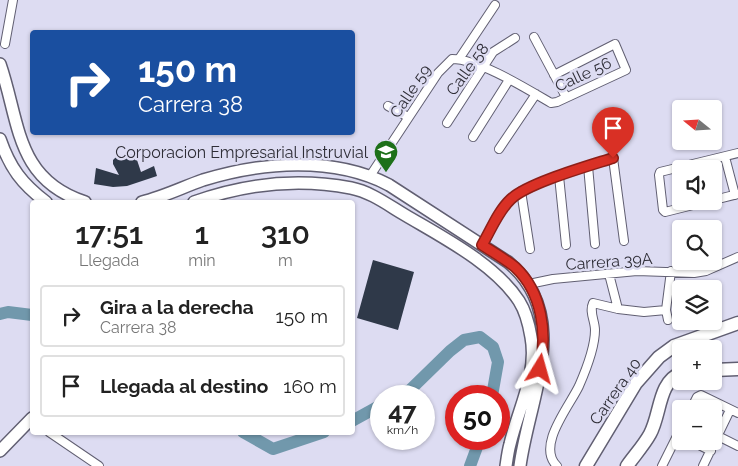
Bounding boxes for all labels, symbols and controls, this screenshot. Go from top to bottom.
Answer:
street label: Calle 58 [442,39,493,99]
text: 150 m [138,49,237,90]
icon: right [55,50,120,115]
street label: Calle 56 [552,53,615,96]
street label: Calle 59 [386,61,435,121]
text: Carrera 38 [138,91,243,117]
north arrow [672,100,722,150]
map controls [672,100,722,450]
pin [592,107,634,158]
icon: arrive [599,114,627,142]
school or university icon: Corporacion Empresarial Instruvial [373,139,399,173]
place label: Corporacion Empresarial Instruvial [115,143,369,162]
button: sound [672,160,722,210]
text: 17:51 [75,216,143,251]
text: 1 [195,216,209,251]
text: 310 [261,216,310,251]
button: search [672,220,722,270]
street label: Carrera 39A [565,249,653,274]
text: Llegada [79,251,139,270]
text: min [188,251,216,270]
text: m [278,251,293,270]
button: layers [672,280,722,330]
text: Gira a la derecha [100,296,254,318]
icon: right [57,302,85,330]
text: 150 m [276,305,328,327]
text: Carrera 38 [100,318,176,337]
button: + [672,340,722,390]
position arrow [513,342,565,394]
street label: Carrera 40 [586,354,645,428]
icon: arrive [57,372,85,400]
text: Llegada al destino [100,375,268,397]
text: 160 m [283,375,337,397]
speed limit sign: 50 [445,385,510,450]
text: 47 [388,396,417,426]
button: − [672,400,722,450]
text: km/h [387,423,418,437]

